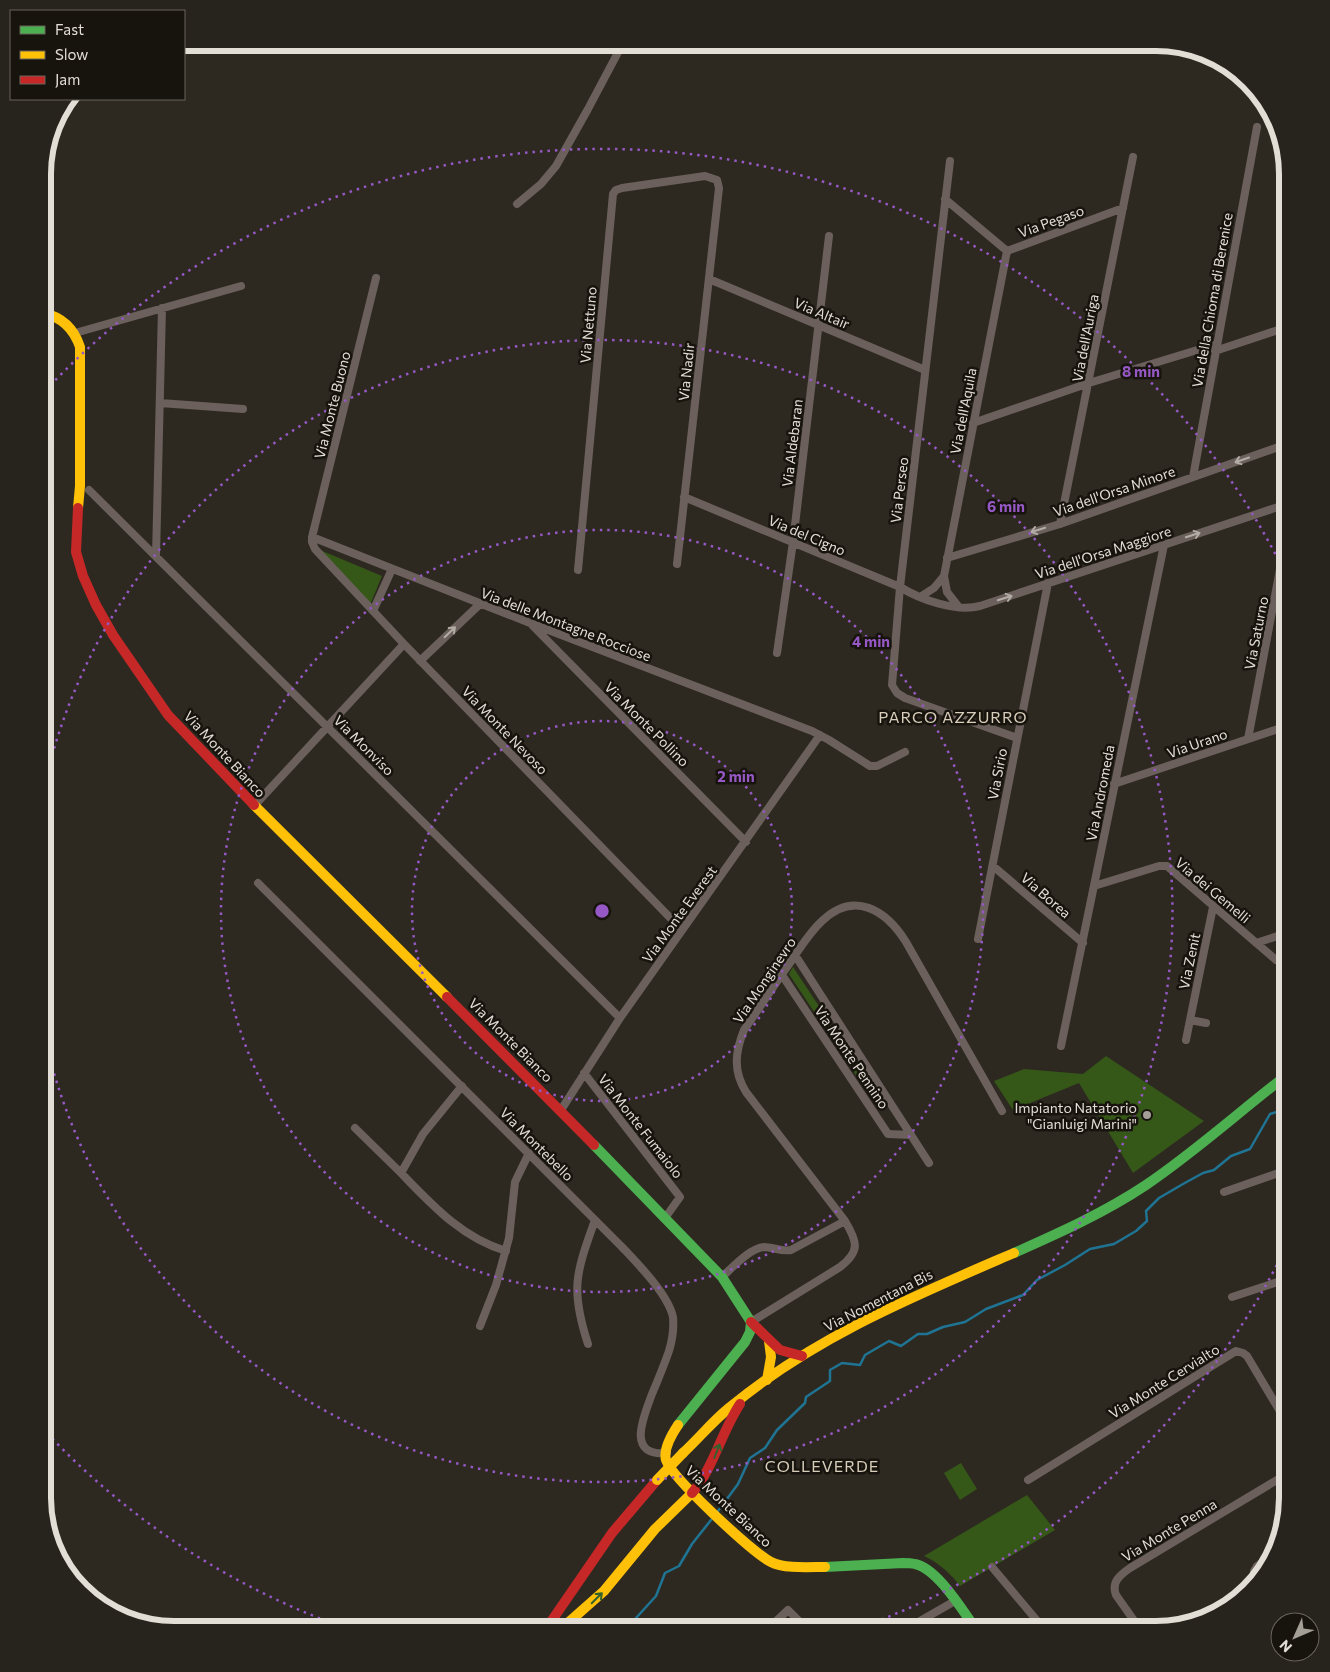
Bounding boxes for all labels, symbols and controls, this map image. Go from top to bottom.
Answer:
legend [10,10,185,100]
text: Fast [55,20,84,38]
text: Slow [55,45,88,63]
text: Jam [55,70,80,88]
street label: Via Pegaso [1016,201,1086,241]
street label: Via della Chioma di Berenice [1188,211,1236,389]
street label: Via Nettuno [576,286,600,364]
street label: Via dell'Auriga [1068,293,1102,383]
street label: Via Altair [792,294,853,332]
street label: Via Nadir [674,342,698,402]
street label: Via Monte Buono [310,349,354,461]
text: 8 min [1122,362,1160,380]
street label: Via dell'Aquila [946,366,980,456]
street label: Via Aldebaran [778,398,806,488]
street label: Via Perseo [887,456,911,524]
one-way arrow [1234,456,1250,465]
street label: Via dell'Orsa Minore [1051,462,1177,520]
text: 6 min [987,497,1025,515]
street label: Via del Cigno [766,511,848,559]
street label: Via dell'Orsa Maggiore [1033,522,1173,582]
one-way arrow [1031,526,1047,536]
one-way arrow [1184,530,1200,539]
street label: Via delle Montagne Rocciose [478,584,654,664]
one-way arrow [997,592,1013,602]
street label: Via Saturno [1241,595,1271,671]
one-way arrow [444,626,456,638]
text: 4 min [852,632,890,650]
street label: Via Monte Pollino [601,678,693,770]
street label: Via Monte Nevoso [458,682,552,778]
street label: Via Monte Bianco [181,707,269,801]
district label: PARCO AZZURRO [878,707,1028,726]
street label: Via Monviso [330,711,398,779]
street label: Via Urano [1165,725,1229,761]
street label: Via Andromeda [1082,743,1118,843]
street label: Via Sirio [984,747,1010,801]
text: 2 min [717,767,755,785]
street label: Via dei Gemelli [1172,854,1254,926]
street label: Via Monte Everest [638,862,720,966]
street label: Via Borea [1018,869,1074,921]
centre of rings [593,902,611,920]
street label: Via Zenit [1175,931,1203,991]
street label: Via Monginevro [729,934,799,1026]
street label: Via Monte Bianco [465,994,557,1086]
street label: Via Monte Pennino [811,1002,893,1112]
street label: Via Monte Fumaiolo [595,1070,687,1182]
place label: Impianto Natatorio "Gianluigi Marini" [1014,1099,1137,1132]
street label: Via Montebello [497,1104,577,1184]
marker: Impianto Natatorio "Gianluigi Marini" [1141,1109,1153,1121]
street label: Via Nomentana Bis [821,1265,935,1335]
street label: Via Monte Cervialto [1106,1340,1222,1422]
one-way arrow [713,1443,722,1459]
district label: COLLEVERDE [765,1456,879,1475]
street label: Via Monte Bianco [682,1462,776,1550]
street label: Via Monte Penna [1118,1495,1220,1565]
one-way arrow [591,1592,603,1604]
north arrow [1270,1612,1320,1662]
text: N [1276,1637,1295,1656]

